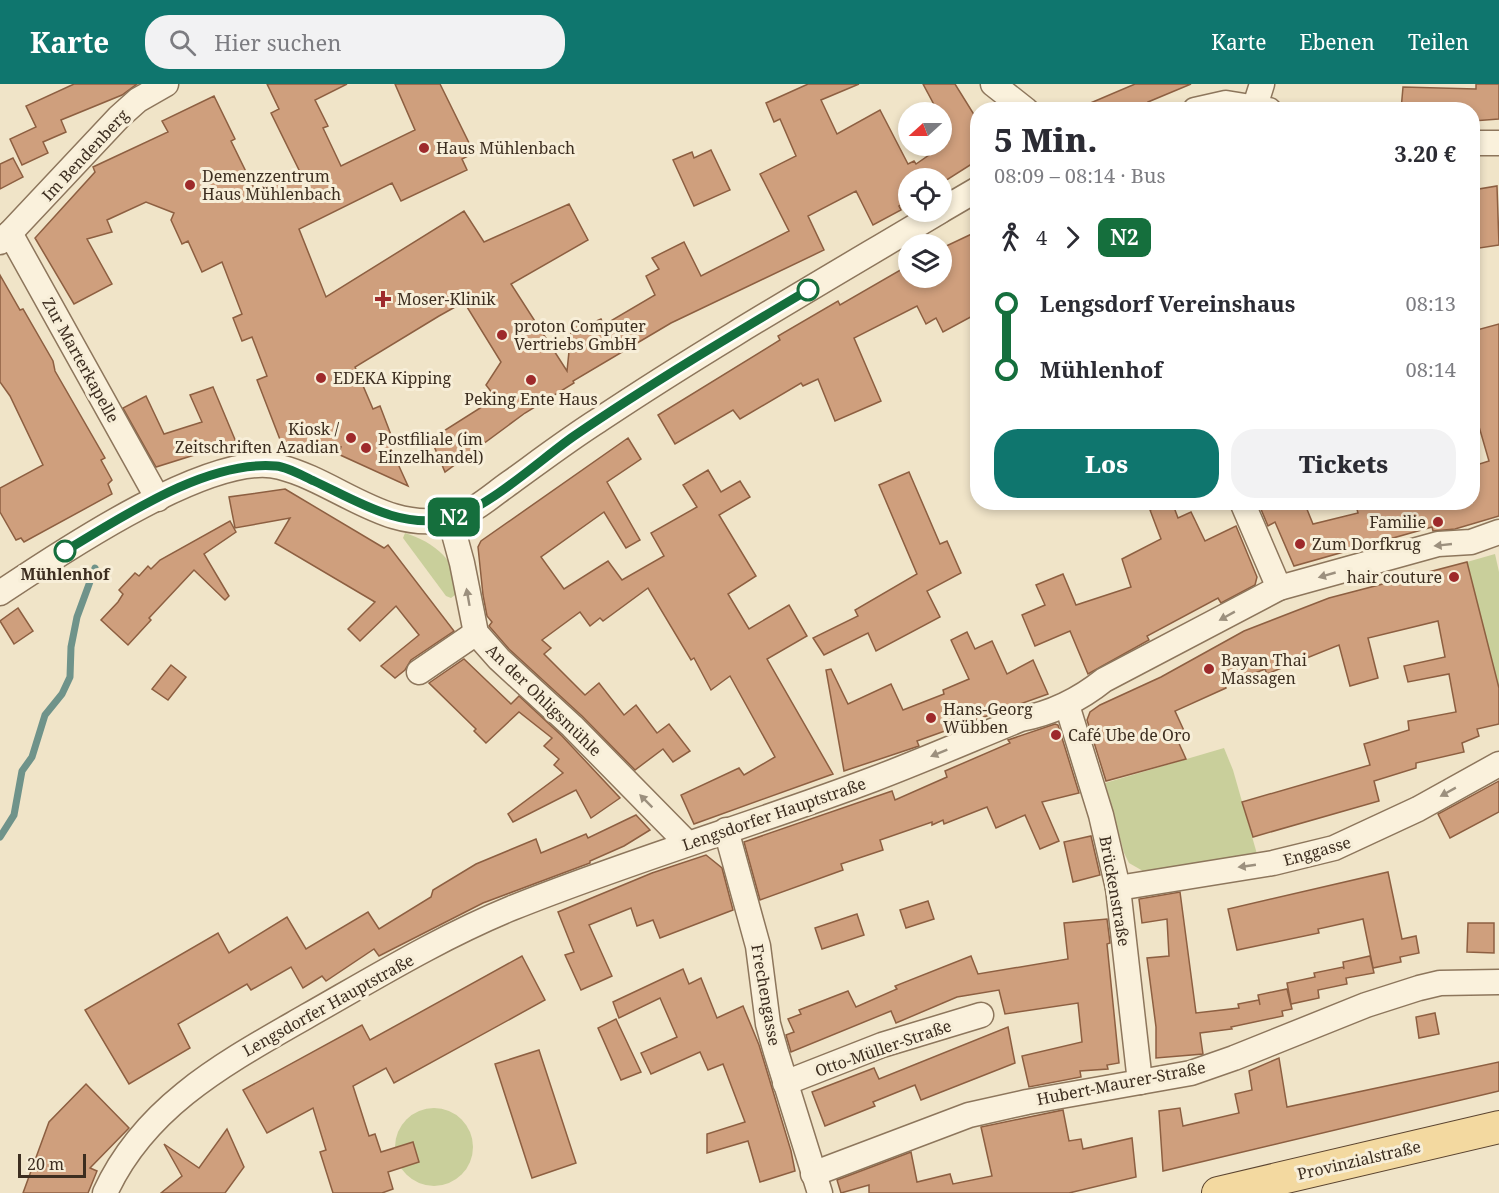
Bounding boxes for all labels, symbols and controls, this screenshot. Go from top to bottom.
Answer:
search box [145,15,565,69]
text: Karte [30,23,109,61]
icon: search [166,26,199,59]
text: Hier suchen [214,27,341,57]
text: Karte [1211,28,1266,56]
text: Ebenen [1299,28,1375,56]
text: Teilen [1408,28,1469,56]
north arrow [898,102,952,156]
map controls [898,102,952,288]
street label: Im Bendenberg [37,104,133,206]
text: 5 Min. [994,117,1098,162]
place label: Haus Mühlenbach [436,137,575,159]
text: 3.20 € [1394,138,1456,168]
marker: Haus Mühlenbach [417,141,431,155]
text: 08:09 – 08:14 · Bus [994,162,1165,189]
place label: Demenzzentrum Haus Mühlenbach [202,165,341,205]
button: locate [898,168,952,222]
marker: Demenzzentrum Haus Mühlenbach [183,178,197,192]
icon: walk [994,221,1027,254]
icon: forward [1056,221,1089,254]
text: N2 [1110,223,1139,251]
text: 4 [1036,224,1047,251]
button: layers [898,234,952,288]
unlabelled marker [797,279,819,301]
place label: Moser-Klinik [397,288,496,310]
text: Lengsdorf Vereinshaus [1040,288,1295,318]
marker: Moser-Klinik [374,290,392,308]
text: 08:13 [1406,290,1456,317]
street label: Zur Marterkapelle [37,294,125,426]
place label: proton Computer Vertriebs GmbH [514,315,646,355]
marker: proton Computer Vertriebs GmbH [495,328,509,342]
text: Mühlenhof [1040,354,1162,384]
text: 08:14 [1406,356,1456,383]
place label: EDEKA Kipping [333,367,452,389]
marker: EDEKA Kipping [314,371,328,385]
marker: Peking Ente Haus [524,373,538,387]
place label: Peking Ente Haus [464,388,598,410]
place label: Kiosk / Zeitschriften Azadian [175,418,339,458]
place label: Postfiliale (im Einzelhandel) [378,428,483,468]
button: Los [994,429,1219,498]
button: Tickets [1231,429,1456,498]
marker: Kiosk / Zeitschriften Azadian [344,431,358,445]
marker: Postfiliale (im Einzelhandel) [359,441,373,455]
line badge: N2 [427,498,481,536]
text: N2 [440,503,468,531]
place label: Familie [1369,511,1426,533]
marker: Familie [1431,515,1445,529]
place label: Zum Dorfkrug [1312,533,1421,555]
marker: Zum Dorfkrug [1293,537,1307,551]
marker: Mühlenhof [54,540,76,562]
one-way arrow [1433,540,1452,550]
place label: Mühlenhof [20,563,111,585]
place label: hair couture [1347,566,1442,588]
marker: hair couture [1447,570,1461,584]
one-way arrow [1317,571,1335,580]
one-way arrow [463,588,472,607]
one-way arrow [1218,611,1235,621]
street label: An der Ohligsmühle [481,639,607,761]
place label: Bayan Thai Massagen [1221,649,1307,689]
marker: Bayan Thai Massagen [1202,662,1216,676]
place label: Hans-Georg Wübben [943,698,1033,738]
marker: Hans-Georg Wübben [924,711,938,725]
place label: Café Ube de Oro [1068,724,1191,746]
marker: Café Ube de Oro [1049,728,1063,742]
one-way arrow [929,748,947,758]
street label: Lengsdorfer Hauptstraße [679,772,869,856]
one-way arrow [1439,787,1456,797]
one-way arrow [639,794,653,809]
street label: Enggasse [1281,831,1353,871]
street label: Brückenstraße [1094,834,1136,948]
one-way arrow [1237,862,1256,871]
street label: Frechengasse [746,942,786,1048]
street label: Lengsdorfer Hauptstraße [238,949,418,1061]
street label: Otto-Müller-Straße [812,1014,954,1082]
street label: Hubert-Maurer-Straße [1035,1056,1207,1110]
street label: Provinzialstraße [1295,1135,1423,1185]
scale bar [18,1151,86,1178]
text: 20 m [27,1153,64,1175]

